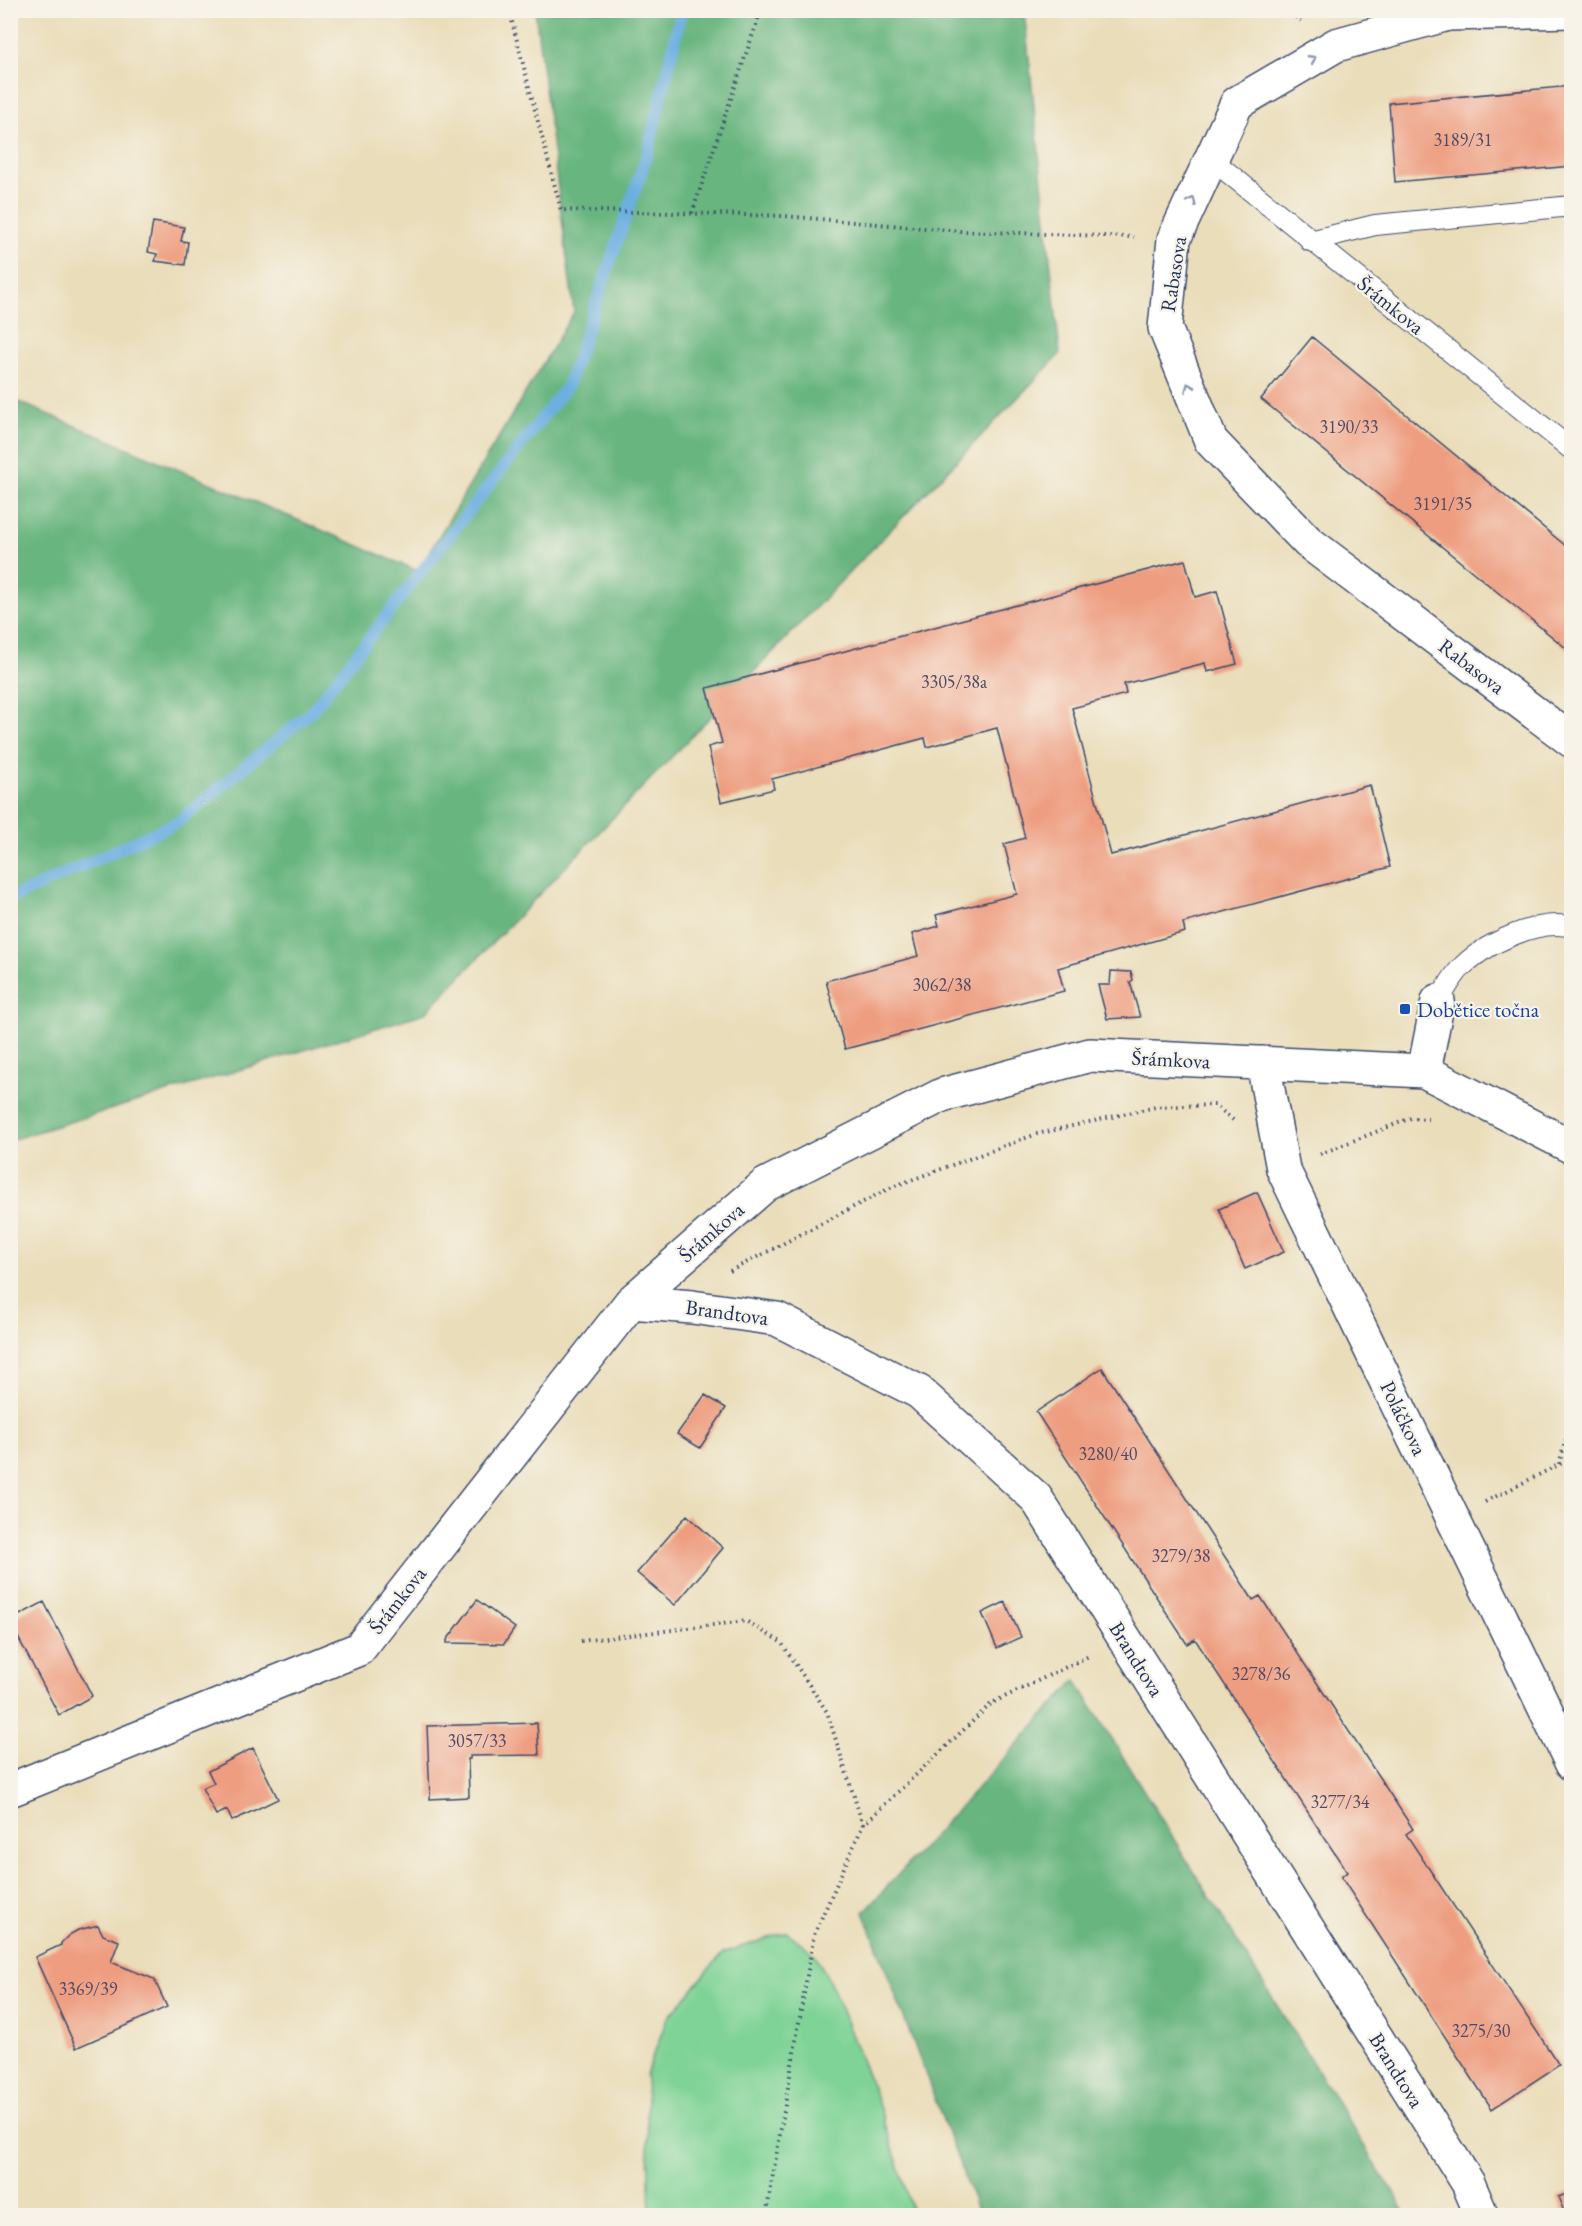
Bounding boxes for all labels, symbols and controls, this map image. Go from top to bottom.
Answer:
one-way arrow [1306,55,1316,66]
house number: 3189/31 [1433,128,1493,151]
one-way arrow [1184,196,1196,207]
street label: Rabasova [1154,234,1192,314]
street label: Šrámkova [1352,270,1431,341]
one-way arrow [1184,382,1196,393]
house number: 3190/33 [1319,415,1379,438]
house number: 3191/35 [1413,492,1473,515]
street label: Rabasova [1433,632,1511,700]
house number: 3305/38a [921,670,988,693]
house number: 3062/38 [912,973,972,996]
place label: Dobětice točna [1417,996,1540,1023]
marker: Dobětice točna [1398,1002,1412,1016]
street label: Šrámkova [1131,1043,1212,1075]
street label: Šrámkova [672,1196,750,1268]
street label: Brandtova [684,1293,771,1331]
street label: Poláčkova [1374,1376,1434,1460]
house number: 3280/40 [1078,1442,1138,1465]
house number: 3279/38 [1151,1544,1211,1567]
street label: Šrámkova [362,1560,432,1639]
street label: Brandtova [1103,1616,1171,1702]
house number: 3278/36 [1231,1662,1291,1685]
house number: 3057/33 [447,1729,507,1752]
house number: 3277/34 [1310,1790,1370,1813]
house number: 3369/39 [58,1977,118,2000]
house number: 3275/30 [1451,2019,1511,2042]
street label: Brandtova [1363,2027,1431,2113]

